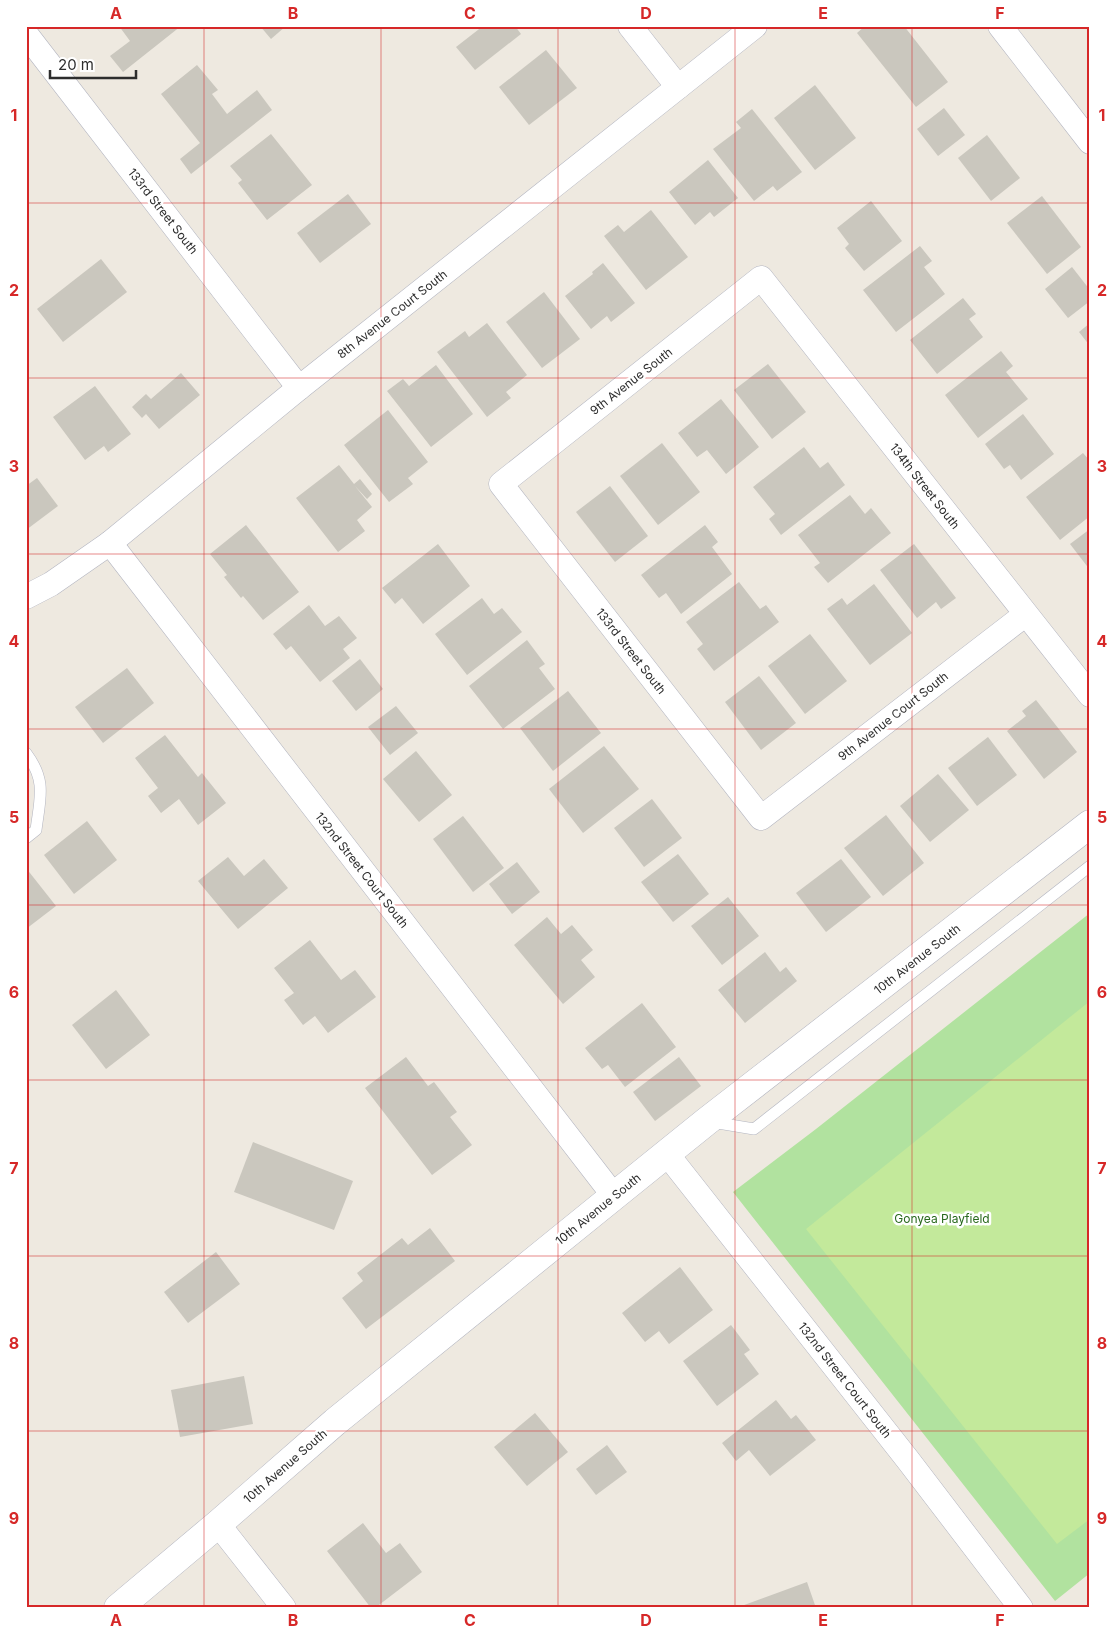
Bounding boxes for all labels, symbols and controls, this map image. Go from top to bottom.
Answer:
text: A [110,3,122,23]
text: B [288,3,298,23]
text: C [464,3,476,23]
text: D [640,3,652,23]
text: E [818,3,828,23]
text: F [995,3,1005,23]
scale bar [50,48,136,80]
text: 20 m [58,55,94,74]
text: 1 [11,105,17,125]
text: 1 [1099,105,1105,125]
street label: 133rd Street South [125,165,201,257]
street label: 8th Avenue Court South [334,266,450,362]
text: 2 [9,280,19,300]
text: 2 [1097,280,1107,300]
street label: 9th Avenue South [587,344,675,418]
street label: 134th Street South [887,440,963,532]
text: 3 [9,456,19,476]
text: 3 [1097,456,1107,476]
street label: 133rd Street South [593,605,669,697]
text: 4 [9,631,20,651]
text: 4 [1097,631,1108,651]
street label: 9th Avenue Court South [835,668,951,764]
text: 5 [9,807,19,827]
text: 5 [1097,807,1107,827]
street label: 132nd Street Court South [312,809,412,931]
street label: 10th Avenue South [871,921,963,997]
text: 6 [9,982,19,1002]
text: 6 [1097,982,1107,1002]
text: 7 [9,1158,19,1178]
text: 7 [1097,1158,1107,1178]
street label: 10th Avenue South [552,1170,644,1248]
park label: Gonyea Playfield [894,1211,990,1226]
street label: 132nd Street Court South [795,1319,895,1441]
text: 8 [9,1333,19,1353]
text: 8 [1097,1333,1107,1353]
street label: 10th Avenue South [240,1426,330,1506]
text: 9 [9,1508,19,1528]
text: 9 [1097,1508,1107,1528]
text: A [110,1610,122,1630]
text: B [288,1610,298,1630]
text: C [464,1610,476,1630]
text: D [640,1610,652,1630]
text: E [818,1610,828,1630]
text: F [995,1610,1005,1630]

